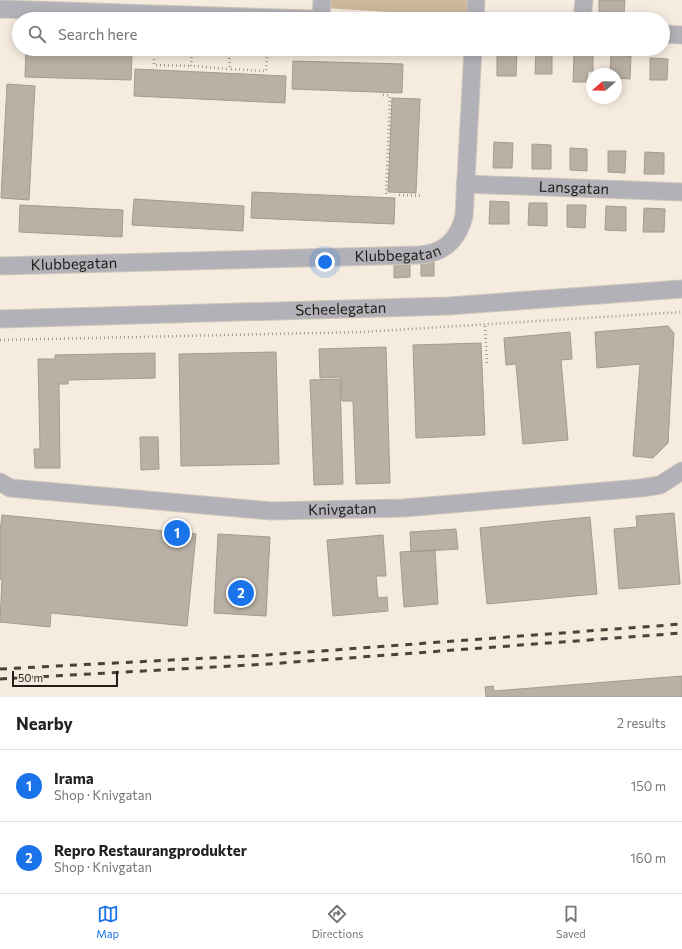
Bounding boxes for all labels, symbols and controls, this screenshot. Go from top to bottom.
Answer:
search box [12,12,670,56]
icon: search [26,23,48,45]
text: Search here [58,25,137,43]
north arrow [586,68,622,104]
street label: Lansgatan [538,177,609,197]
street label: Klubbegatan [354,240,443,265]
your location [315,252,335,272]
street label: Klubbegatan [30,253,117,273]
street label: Scheelegatan [295,298,387,318]
street label: Knivgatan [308,499,377,518]
pin: 1 [164,518,190,548]
pin: 2 [228,578,254,608]
scale bar [12,669,118,688]
text: 50 m [18,671,43,684]
text: Nearby [16,713,73,734]
text: 2 results [617,715,666,731]
text: Irama [54,769,94,787]
text: 1 [26,778,32,794]
text: 150 m [631,778,666,794]
text: Shop · Knivgatan [54,787,152,803]
text: Repro Restaurangprodukter [54,841,247,859]
text: 2 [25,850,33,866]
text: 160 m [630,850,666,866]
text: Shop · Knivgatan [54,859,152,875]
tab: Map [96,903,119,940]
tab: Directions [312,903,363,940]
tab: Saved [556,903,586,940]

